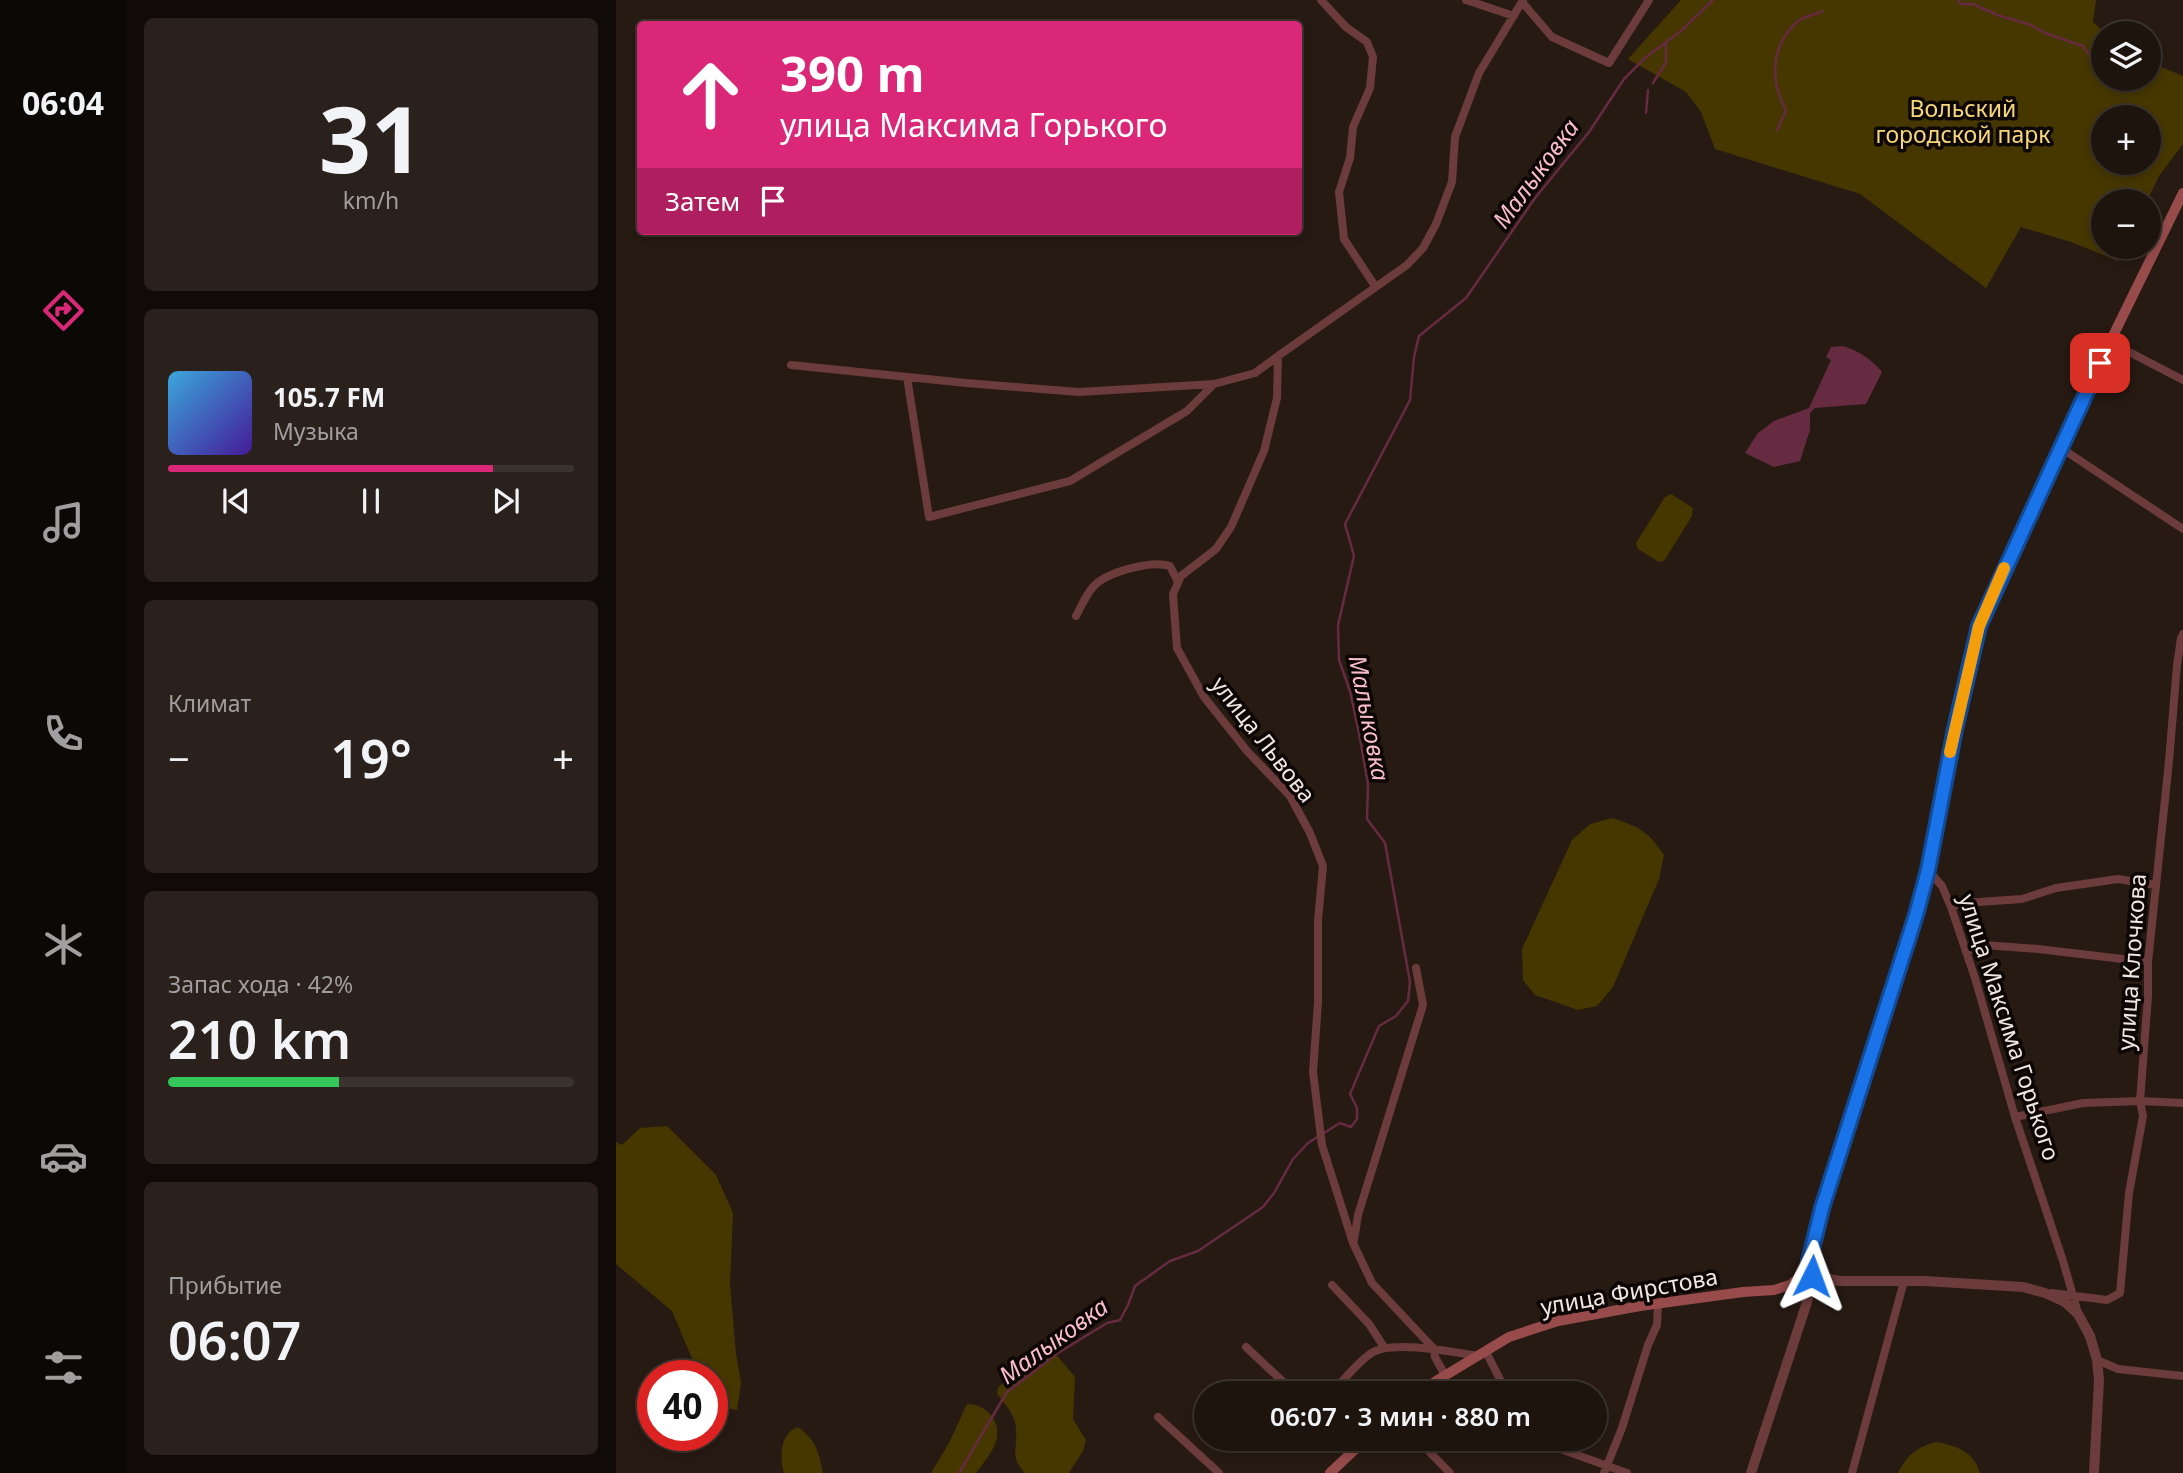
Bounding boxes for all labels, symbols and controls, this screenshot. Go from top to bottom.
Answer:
map controls [2091,21,2161,259]
button: layers [2091,21,2161,91]
text: 390 m [780,40,925,106]
icon: ahead [665,49,756,140]
text: 31 [319,76,423,200]
text: 06:04 [22,81,104,124]
park label: Вольский городской парк [1876,92,2051,150]
text: улица Максима Горького [780,103,1168,146]
button: + [2091,105,2161,175]
water label: Малыковка [1484,111,1586,234]
icon: arrive [754,182,792,220]
text: Затем [665,183,740,219]
text: km/h [343,184,399,216]
button: − [2091,189,2161,259]
icon: directions [39,286,88,335]
pin [2070,333,2130,393]
icon: arrive [2081,344,2119,382]
text: 105.7 FM [273,379,385,415]
text: Музыка [273,415,359,447]
icon: previous [217,482,255,520]
icon: pause [352,482,390,520]
icon: next [487,482,525,520]
icon: music [39,498,88,547]
water label: Малыковка [1342,652,1398,784]
street label: улица Львова [1205,669,1323,809]
text: Климат [168,687,251,719]
icon: phone [39,709,88,758]
text: 19° [330,722,412,793]
text: − [168,732,190,784]
text: + [552,732,574,784]
street label: улица Клочкова [2109,872,2153,1052]
street label: улица Максима Горького [1952,890,2068,1164]
icon: climate [39,920,88,969]
text: Запас хода · 42% [168,968,353,1000]
text: 210 km [168,1003,351,1074]
icon: car [39,1132,88,1181]
position arrow [1775,1239,1849,1313]
street label: улица Фирстова [1538,1260,1720,1322]
text: Прибытие [168,1269,282,1301]
water label: Малыковка [992,1289,1115,1391]
text: 06:07 [168,1304,301,1375]
icon: filters [39,1343,88,1392]
speed limit sign: 40 [637,1360,728,1451]
text: 06:07 · 3 мин · 880 m [1270,1398,1531,1434]

